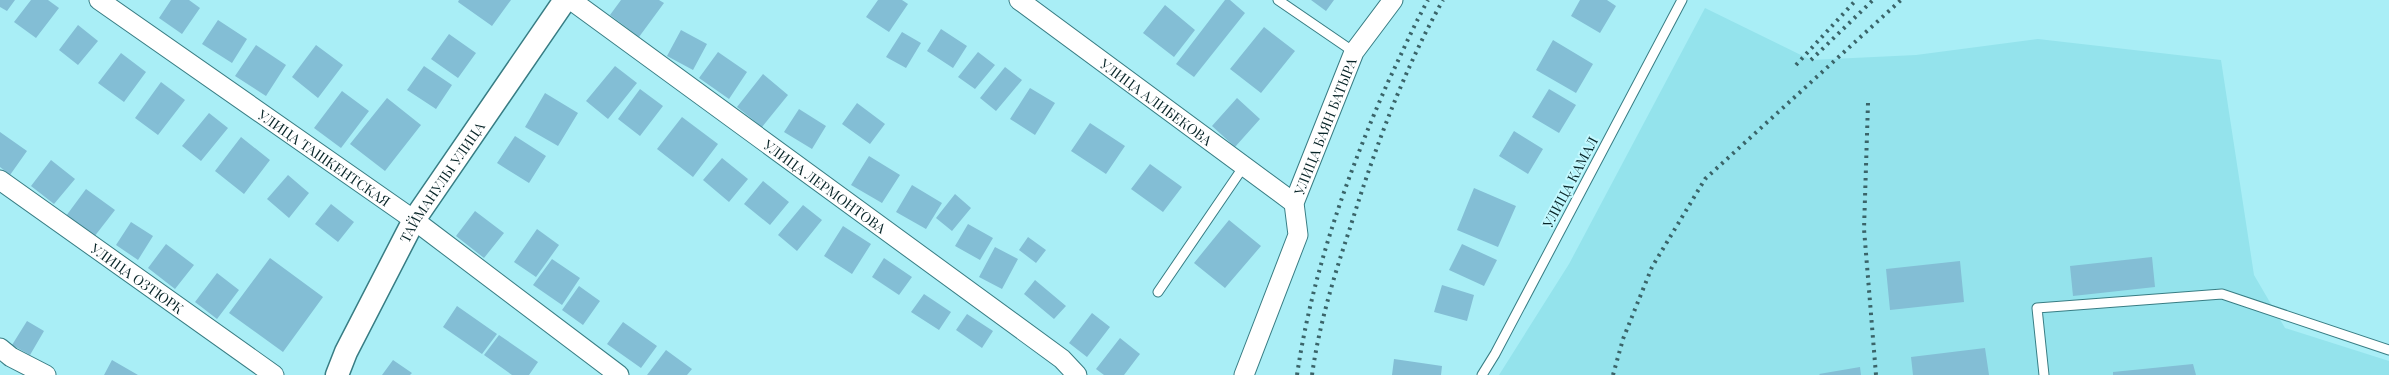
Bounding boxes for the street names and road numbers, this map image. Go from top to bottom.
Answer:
street label: УЛИЦА АЛИБЕКОВА [1096,53,1217,149]
street label: УЛИЦА БАЯН БАТЫРА [1288,55,1360,198]
street label: УЛИЦА ТАШКЕНТСКАЯ [254,104,394,210]
street label: ТАЙМАНУЛЫ УЛИЦА [395,118,488,246]
street label: УЛИЦА КАМАЛ [1538,133,1602,232]
street label: УЛИЦА ЛЕРМОНТОВА [759,134,891,237]
street label: УЛИЦА ОЗТЮРК [86,238,188,318]

